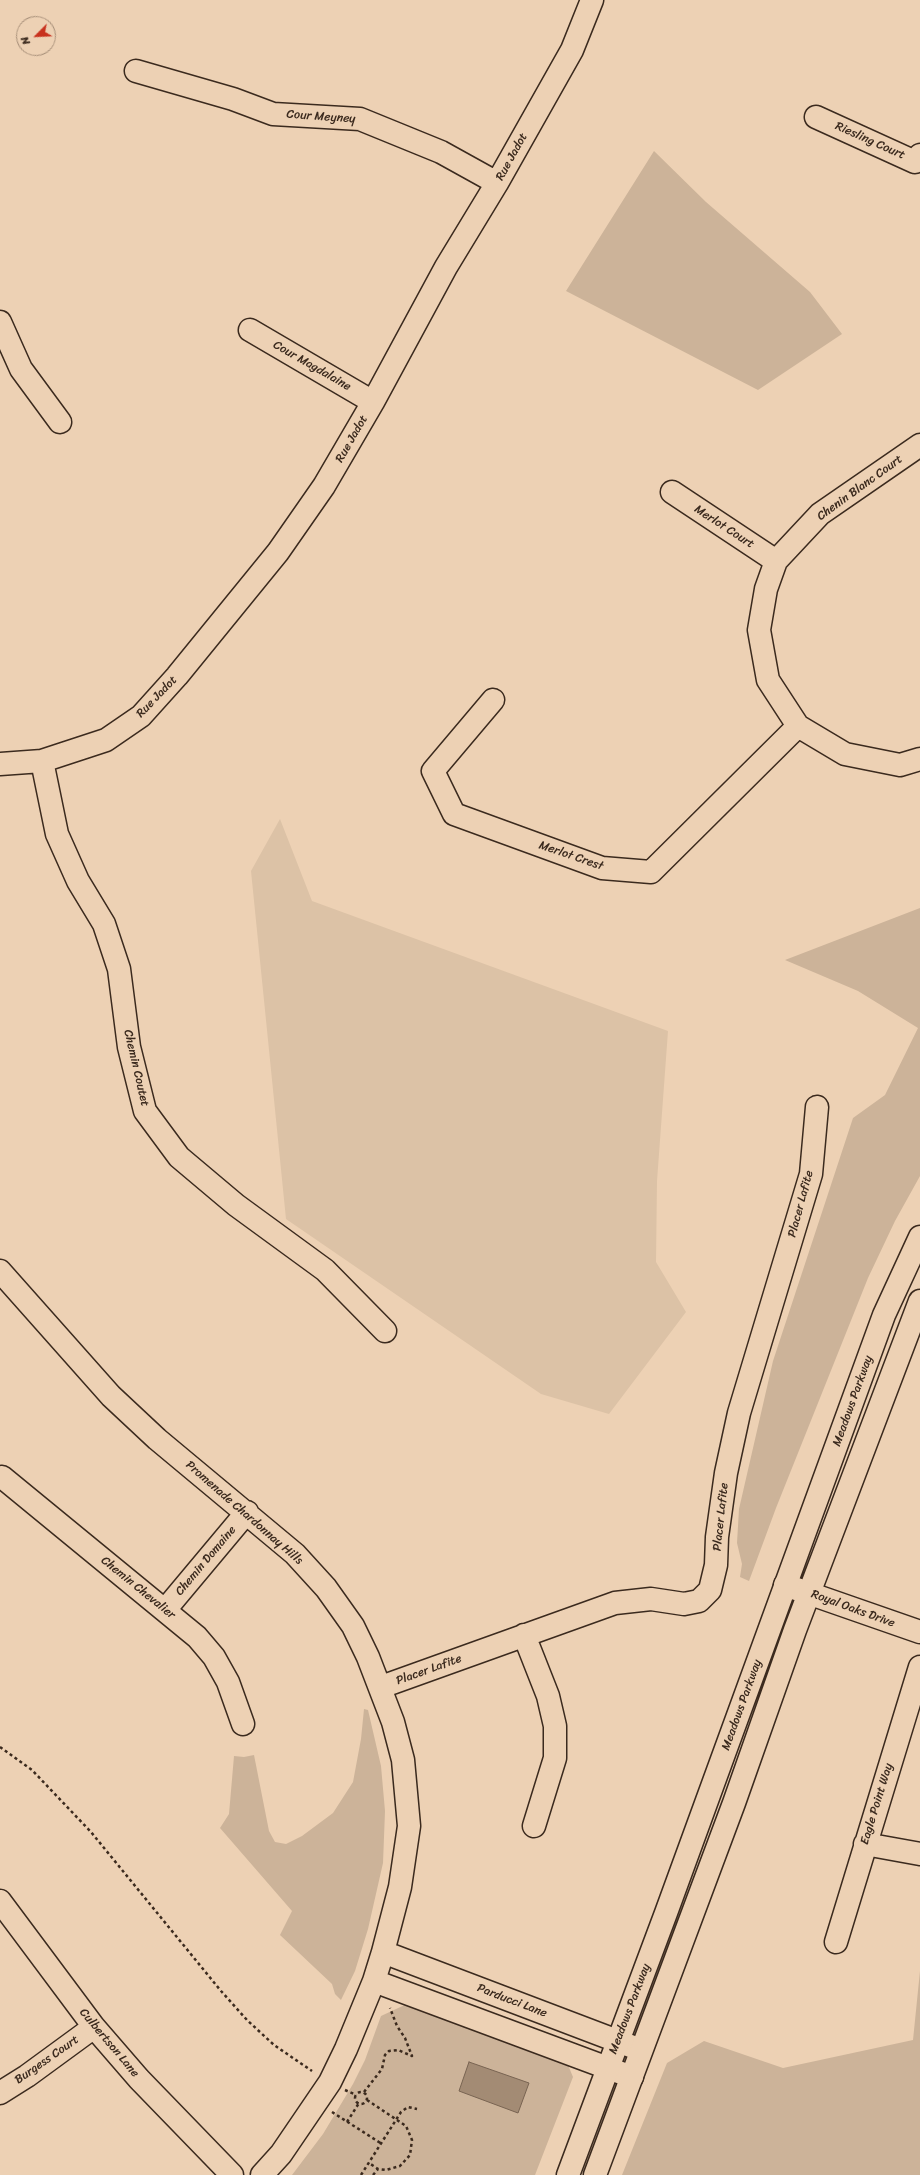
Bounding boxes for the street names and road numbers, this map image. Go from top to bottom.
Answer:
street label: Cour Meyney [286,107,356,127]
street label: Riesling Court [833,119,907,163]
street label: Rue Jadot [493,131,531,183]
street label: Cour Magdalaine [270,338,354,394]
street label: Rue Jadot [333,413,371,465]
street label: Chenin Blanc Court [814,452,906,524]
street label: Merlot Court [691,502,757,552]
street label: Rue Jadot [134,673,180,721]
street label: Merlot Crest [537,838,605,874]
street label: Chemin Coutet [120,1028,152,1108]
street label: Placer Lafite [785,1169,817,1239]
street label: Meadows Parkway [830,1354,876,1448]
street label: Promenade Chardonnay Hills [182,1458,306,1568]
street label: Placer Lafite [710,1482,732,1552]
street label: Chemin Domaine [173,1523,239,1599]
street label: Chemin Chevalier [98,1554,178,1622]
street label: Royal Oaks Drive [809,1587,897,1631]
street label: Placer Lafite [394,1651,464,1689]
street label: Meadows Parkway [719,1658,765,1752]
street label: Eagle Point Way [858,1762,896,1846]
street label: Meadows Parkway [606,1962,654,2056]
street label: Parducci Lane [475,1981,549,2021]
street label: Culbertson Lane [76,2006,142,2080]
street label: Burgess Court [12,2033,82,2087]

